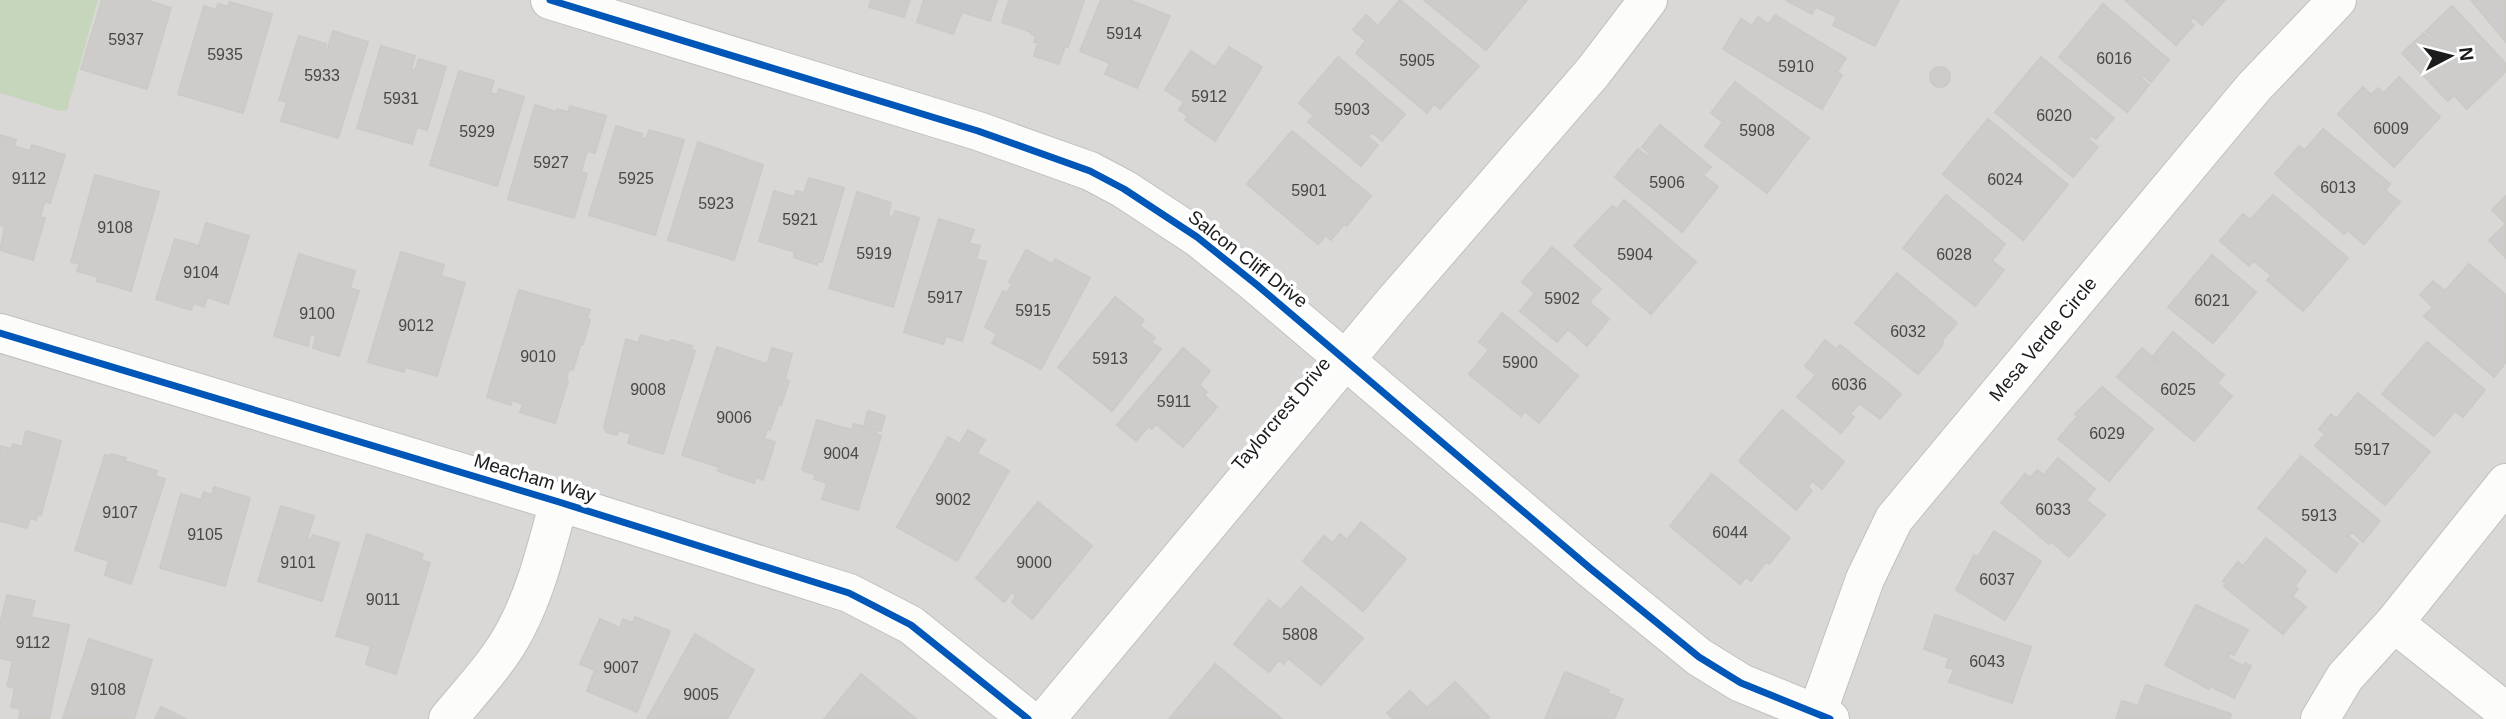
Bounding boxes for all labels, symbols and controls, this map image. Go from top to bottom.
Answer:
north arrow [2415,21,2485,91]
house number: 5914 [1106,25,1142,42]
house number: 5937 [108,31,144,48]
house number: 5935 [207,46,243,63]
text: N [2455,46,2478,62]
house number: 6016 [2096,50,2132,67]
house number: 5905 [1399,52,1435,69]
house number: 5910 [1778,58,1814,75]
house number: 5933 [304,67,340,84]
house number: 5912 [1191,88,1227,105]
house number: 5931 [383,90,419,107]
house number: 5903 [1334,101,1370,118]
house number: 6020 [2036,107,2072,124]
house number: 6009 [2373,120,2409,137]
house number: 5908 [1739,122,1775,139]
house number: 5929 [459,123,495,140]
house number: 5927 [533,154,569,171]
house number: 9112 [12,170,46,187]
house number: 5925 [618,170,654,187]
house number: 6024 [1987,171,2023,188]
house number: 5906 [1649,174,1685,191]
house number: 6013 [2320,179,2356,196]
house number: 5901 [1291,182,1327,199]
house number: 5923 [698,195,734,212]
street label: Salcon Cliff Drive [1184,206,1312,312]
house number: 5921 [782,211,818,228]
house number: 9108 [97,219,133,236]
house number: 5919 [856,245,892,262]
house number: 5904 [1617,246,1653,263]
house number: 6028 [1936,246,1972,263]
house number: 9104 [183,264,219,281]
street label: Mesa Verde Circle [1985,273,2101,405]
house number: 5917 [927,289,963,306]
house number: 5902 [1544,290,1580,307]
house number: 6021 [2194,292,2230,309]
house number: 5915 [1015,302,1051,319]
house number: 9100 [299,305,335,322]
house number: 9012 [398,317,434,334]
house number: 6032 [1890,323,1926,340]
house number: 9010 [520,348,556,365]
house number: 5913 [1092,350,1128,367]
street label: Taylorcrest Drive [1227,353,1335,475]
house number: 5900 [1502,354,1538,371]
house number: 6036 [1831,376,1867,393]
house number: 9008 [630,381,666,398]
house number: 6025 [2160,381,2196,398]
house number: 5911 [1157,393,1191,410]
house number: 9006 [716,409,752,426]
house number: 6029 [2089,425,2125,442]
house number: 5917 [2354,441,2390,458]
house number: 9004 [823,445,859,462]
street label: Meacham Way [472,450,599,507]
house number: 9002 [935,491,971,508]
house number: 6033 [2035,501,2071,518]
house number: 9107 [102,504,138,521]
house number: 5913 [2301,507,2337,524]
house number: 6044 [1712,524,1748,541]
house number: 9105 [187,526,223,543]
house number: 9101 [280,554,316,571]
house number: 9000 [1016,554,1052,571]
house number: 6037 [1979,571,2015,588]
house number: 9011 [366,591,400,608]
house number: 5808 [1282,626,1318,643]
house number: 9112 [16,634,50,651]
house number: 6043 [1969,653,2005,670]
house number: 9007 [603,659,639,676]
house number: 9108 [90,681,126,698]
house number: 9005 [683,686,719,703]

